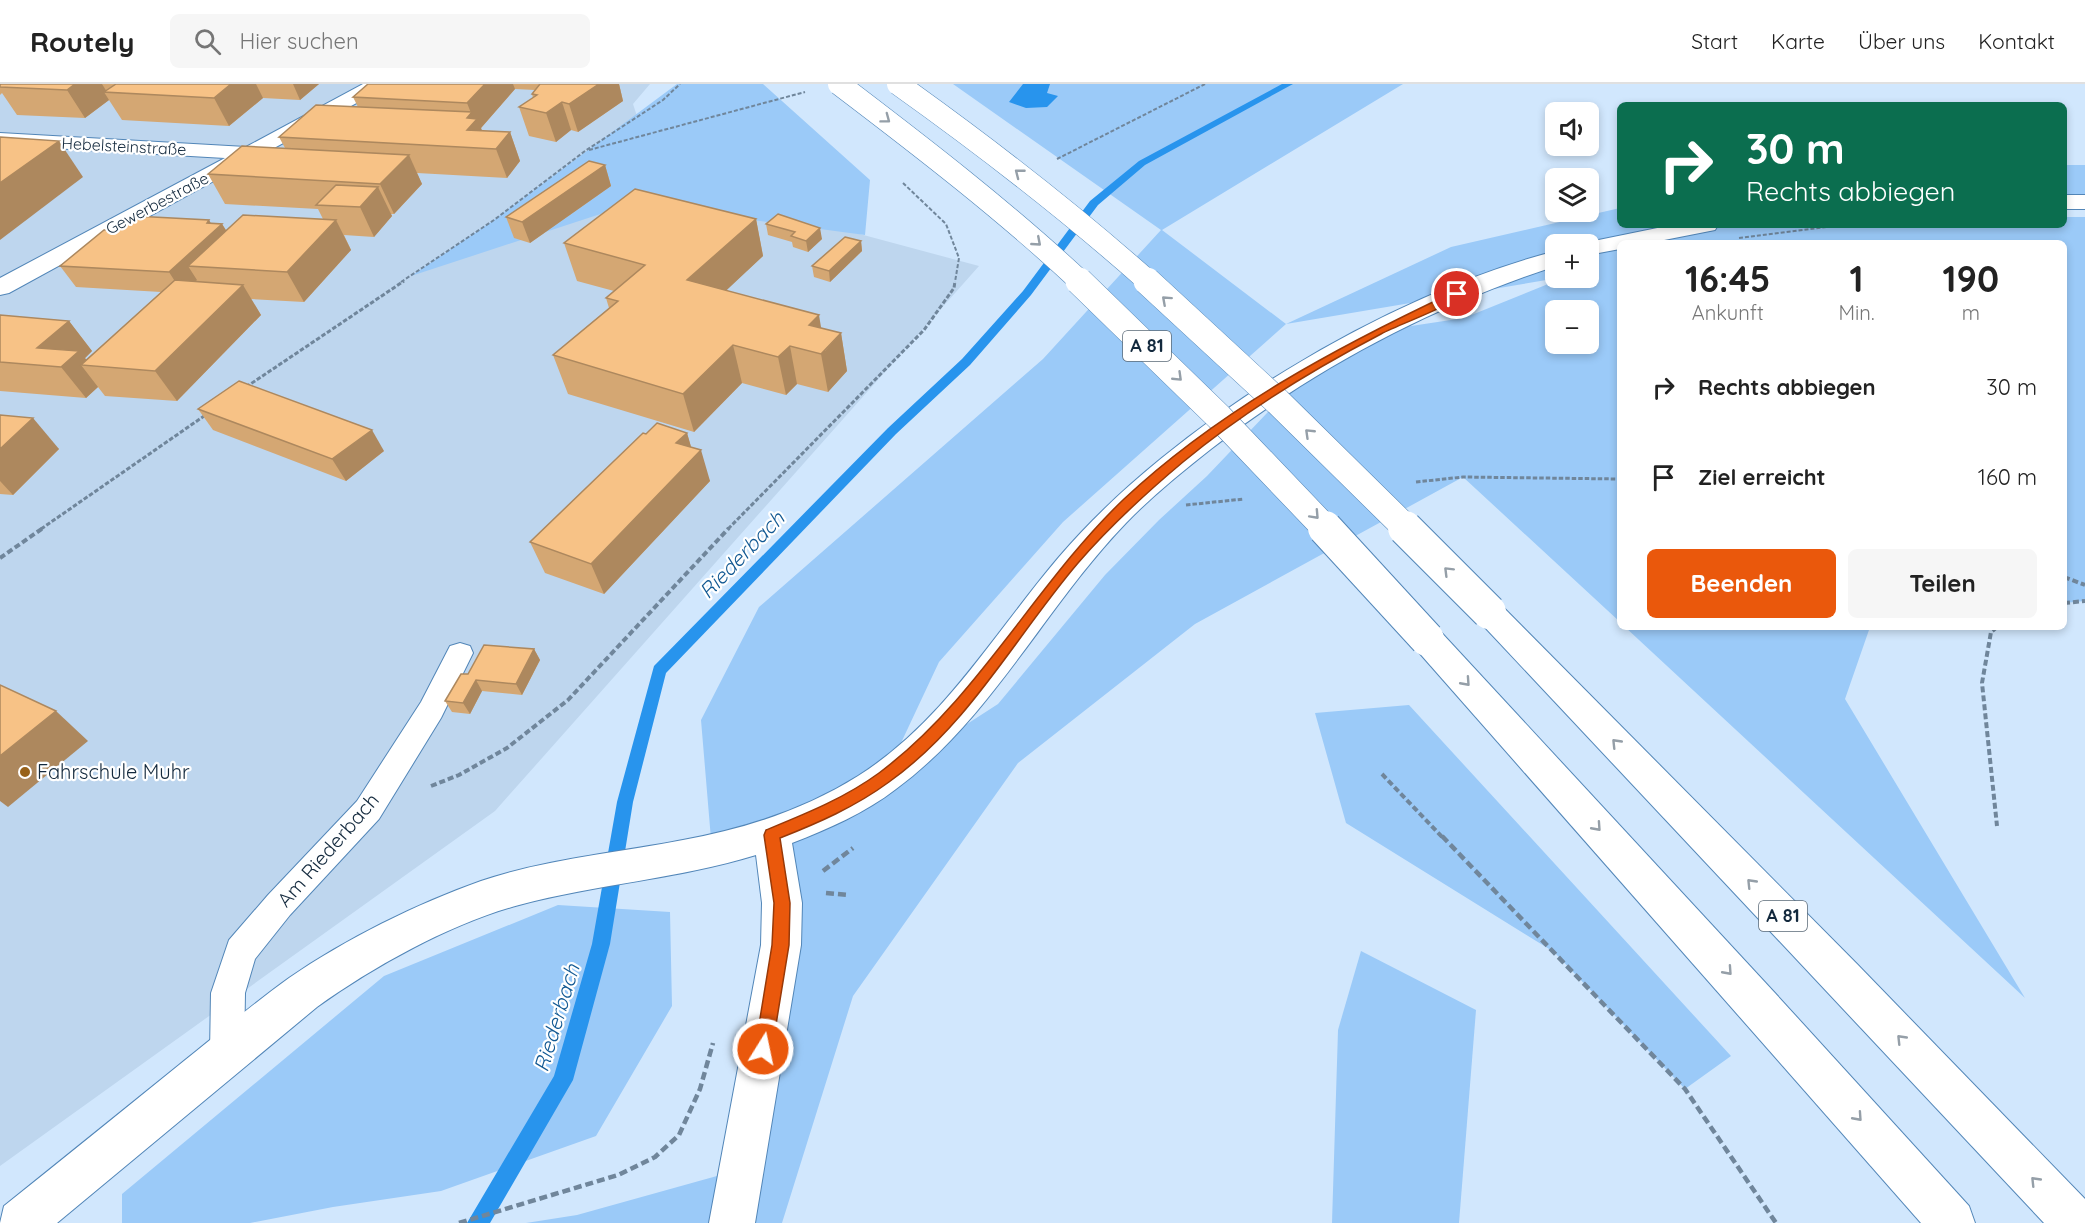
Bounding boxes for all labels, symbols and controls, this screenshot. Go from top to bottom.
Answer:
search box [170,14,590,68]
text: Routely [30,24,134,59]
icon: search [191,25,224,58]
text: Hier suchen [239,27,359,55]
text: Start [1691,28,1738,54]
text: Karte [1771,28,1825,54]
text: Über uns [1858,28,1945,54]
text: Kontakt [1978,28,2055,54]
map controls [1545,102,1599,354]
button: sound [1545,102,1599,156]
one-way arrow [879,111,890,122]
text: 30 m [1746,122,1845,175]
icon: right [1647,126,1725,204]
street label: Hebelsteinstraße [61,133,187,159]
street label: Gewerbestraße [102,168,212,238]
button: layers [1545,168,1599,222]
one-way arrow [1014,170,1025,181]
text: Rechts abbiegen [1746,174,1955,208]
button: + [1545,234,1599,288]
one-way arrow [1030,235,1041,246]
text: 16:45 [1685,256,1771,301]
text: 1 [1850,256,1864,301]
text: 190 [1942,256,1999,301]
pin [1431,268,1482,319]
icon: arrive [1440,277,1473,310]
one-way arrow [1163,296,1173,307]
button: − [1545,300,1599,354]
text: Ankunft [1692,300,1764,325]
text: Min. [1839,300,1875,325]
text: m [1962,300,1980,325]
road number: A 81 [1123,331,1171,361]
one-way arrow [1170,369,1181,380]
icon: right [1647,371,1680,404]
text: Rechts abbiegen [1698,373,1876,401]
text: 30 m [1986,373,2037,401]
one-way arrow [1306,430,1317,441]
icon: arrive [1647,461,1680,494]
text: Ziel erreicht [1698,463,1826,491]
text: 160 m [1978,463,2037,491]
water label: Riederbach [693,504,790,603]
one-way arrow [1308,509,1319,519]
button: Beenden [1647,549,1836,618]
button: Teilen [1848,549,2037,618]
one-way arrow [1444,567,1455,578]
one-way arrow [1459,676,1470,686]
one-way arrow [1612,740,1623,750]
place label: Fahrschule Muhr [37,759,190,784]
marker: Fahrschule Muhr [18,765,32,779]
street label: Am Riederbach [271,788,384,912]
one-way arrow [1590,820,1601,831]
one-way arrow [1748,880,1759,891]
road number: A 81 [1759,901,1807,931]
water label: Riederbach [527,960,585,1075]
one-way arrow [1721,964,1732,975]
position arrow [731,1017,795,1081]
one-way arrow [1897,1036,1908,1046]
one-way arrow [1851,1110,1862,1121]
one-way arrow [2032,1177,2043,1188]

